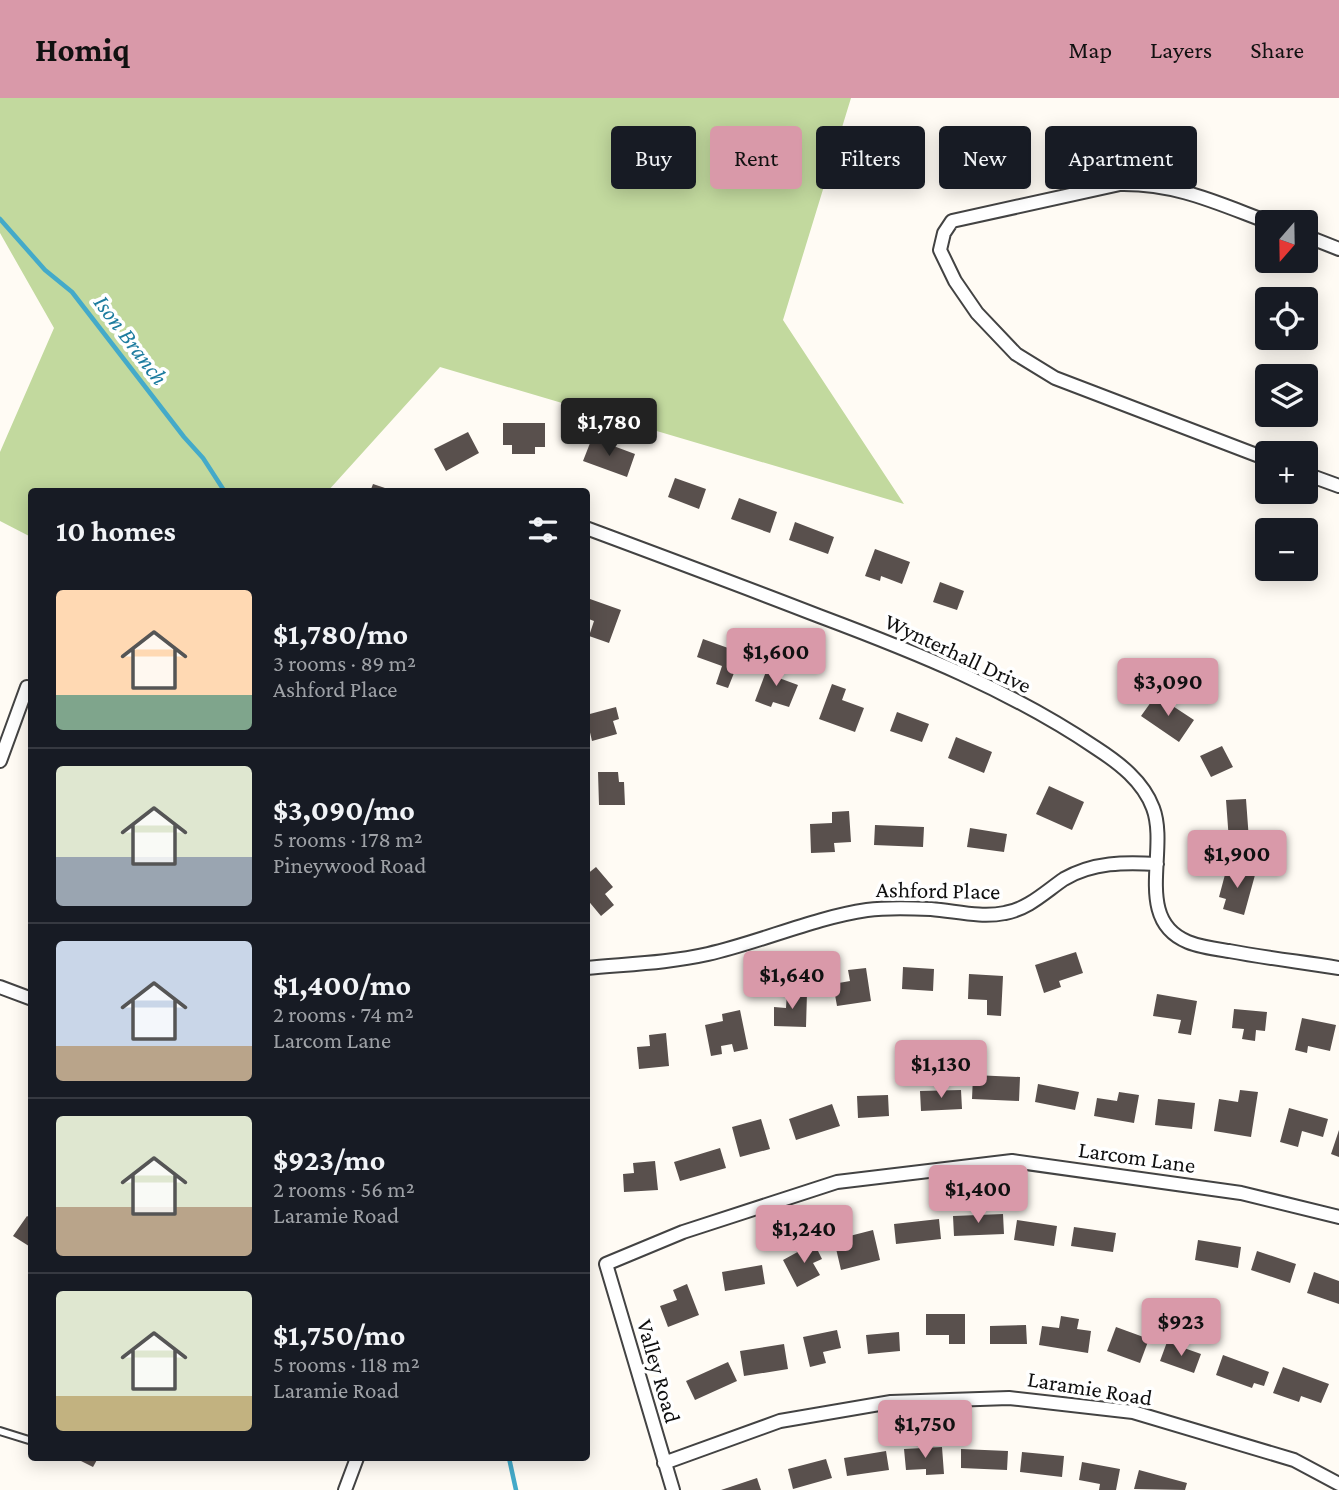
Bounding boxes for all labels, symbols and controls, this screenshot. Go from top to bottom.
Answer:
text: Homiq [35,31,130,68]
text: Map [1068,36,1112,63]
text: Layers [1150,36,1212,63]
text: Share [1250,36,1304,63]
chip: Buy [611,126,696,189]
chip: Rent [710,126,802,189]
chip: Filters [816,126,925,189]
chip: New [939,126,1031,189]
chip: Apartment [1045,126,1197,189]
north arrow [1255,210,1318,273]
map controls [1255,210,1318,581]
button: locate [1255,287,1318,350]
water label: Ison Branch [89,289,174,390]
button: layers [1255,364,1318,427]
pin: $1,780 [552,398,666,458]
text: $1,780 [577,408,641,434]
button: + [1255,441,1318,504]
icon: filters [524,511,562,549]
text: 10 homes [56,514,176,547]
button: − [1255,518,1318,581]
street label: Wynterhall Drive [881,608,1035,698]
text: $1,780/mo [273,617,408,650]
icon: home [112,618,196,702]
pin: $1,600 [719,628,833,688]
text: $1,600 [743,638,809,664]
text: 3 rooms · 89 m² [273,650,416,676]
pin: $3,090 [1111,658,1225,718]
text: $3,090 [1133,668,1203,694]
text: Ashford Place [273,676,397,702]
text: $3,090/mo [273,793,415,826]
icon: home [112,794,196,878]
text: 5 rooms · 178 m² [273,826,423,852]
pin: $1,900 [1180,830,1294,890]
text: $1,900 [1204,840,1270,866]
text: Pineywood Road [273,852,426,878]
street label: Ashford Place [876,876,1000,904]
pin: $1,640 [735,951,849,1011]
text: $1,640 [759,961,825,987]
text: $1,400/mo [273,968,411,1001]
icon: home [112,969,196,1053]
text: 2 rooms · 74 m² [273,1001,414,1027]
text: Larcom Lane [273,1027,391,1053]
pin: $1,130 [884,1040,998,1100]
text: $1,130 [911,1050,971,1076]
street label: Larcom Lane [1077,1136,1197,1178]
text: $923/mo [273,1143,385,1176]
icon: home [112,1144,196,1228]
pin: $1,400 [921,1166,1035,1225]
text: $1,400 [945,1175,1011,1201]
text: 2 rooms · 56 m² [273,1176,415,1202]
text: Laramie Road [273,1202,399,1228]
pin: $1,240 [747,1206,861,1265]
text: $1,240 [772,1215,836,1241]
pin: $923 [1140,1298,1222,1358]
text: $923 [1158,1308,1204,1334]
street label: Valley Road [632,1316,686,1426]
text: $1,750/mo [273,1318,405,1351]
icon: home [112,1319,196,1403]
text: 5 rooms · 118 m² [273,1351,420,1377]
street label: Laramie Road [1026,1365,1154,1411]
text: Laramie Road [273,1377,399,1403]
pin: $1,750 [868,1400,982,1460]
text: $1,750 [894,1410,956,1436]

